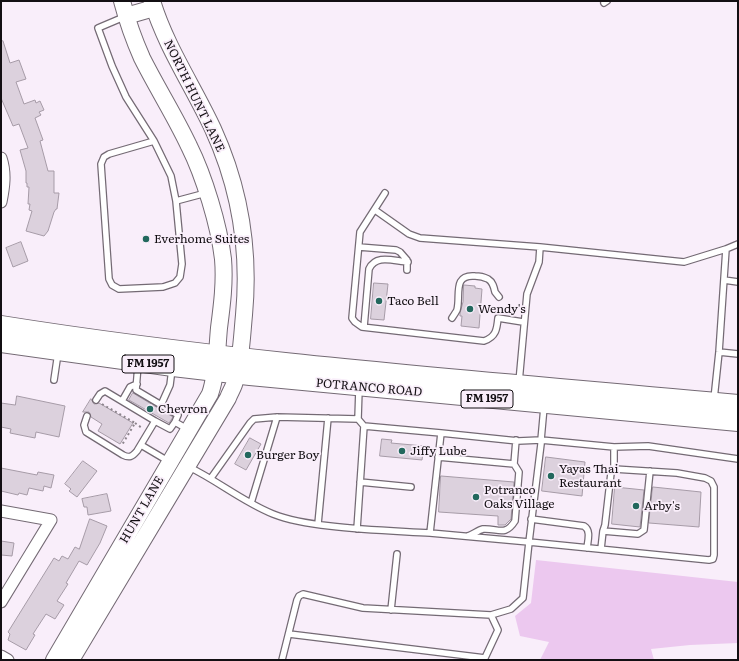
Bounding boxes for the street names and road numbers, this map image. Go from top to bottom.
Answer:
street label: NORTH HUNT LANE [161,37,227,155]
road number: FM 1957 [122,355,174,373]
street label: POTRANCO ROAD [315,376,423,400]
road number: FM 1957 [461,390,513,408]
street label: HUNT LANE [117,474,167,546]

